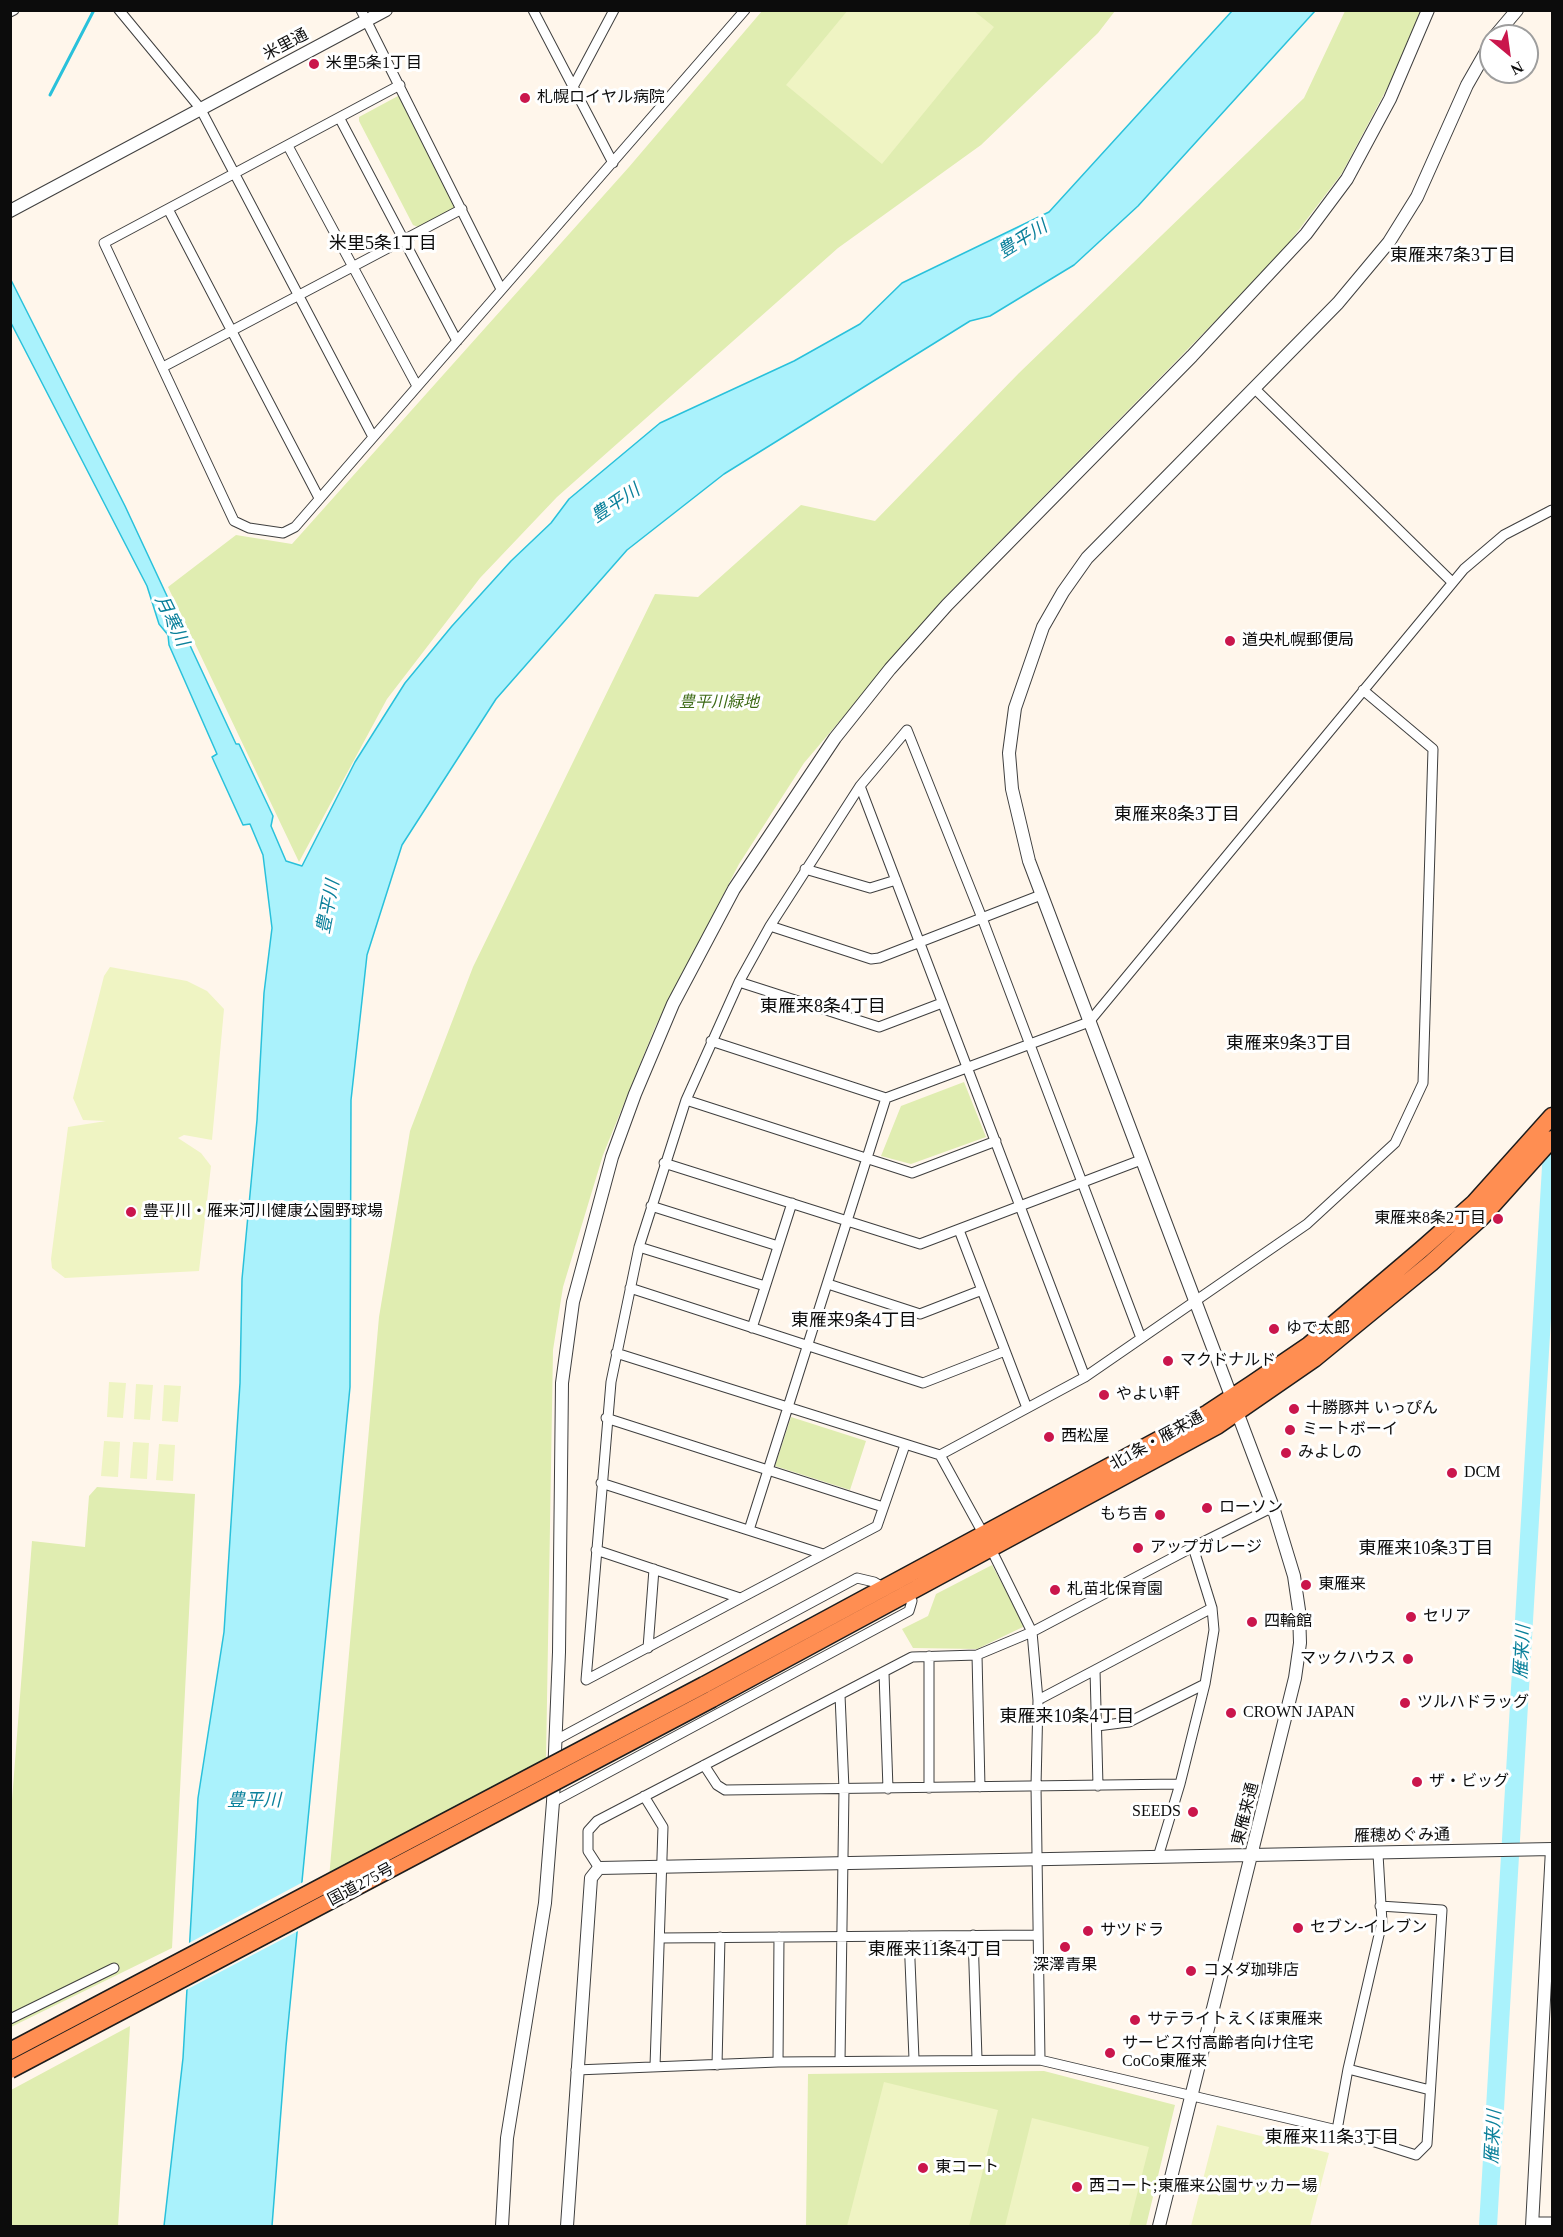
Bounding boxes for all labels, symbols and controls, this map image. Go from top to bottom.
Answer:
north arrow [1479,24,1539,84]
street label: 米里通 [260,25,312,65]
place label: 米里5条1丁目 [326,54,422,74]
marker: 米里5条1丁目 [307,57,321,71]
text: N [1508,58,1526,79]
place label: 札幌ロイヤル病院 [537,88,665,108]
marker: 札幌ロイヤル病院 [518,91,532,105]
water label: 豊平川 [994,217,1052,263]
district label: 米里5条1丁目 [329,233,437,255]
district label: 東雁来7条3丁目 [1390,245,1516,267]
water label: 豊平川 [588,480,644,528]
water label: 月寒川 [149,592,193,650]
place label: 道央札幌郵便局 [1242,631,1354,651]
marker: 道央札幌郵便局 [1223,634,1237,648]
park label: 豊平川緑地 [679,693,759,713]
district label: 東雁来8条3丁目 [1114,804,1240,826]
water label: 豊平川 [313,878,345,936]
district label: 東雁来8条4丁目 [760,996,886,1018]
district label: 東雁来9条3丁目 [1226,1033,1352,1055]
place label: 豊平川・雁来河川健康公園野球場 [143,1202,383,1222]
marker: 豊平川・雁来河川健康公園野球場 [124,1205,138,1219]
place label: 東雁来8条2丁目 [1374,1209,1486,1229]
marker: 東雁来8条2丁目 [1491,1212,1505,1226]
district label: 東雁来9条4丁目 [791,1310,917,1332]
place label: ゆで太郎 [1286,1319,1350,1339]
marker: ゆで太郎 [1267,1322,1281,1336]
place label: マクドナルド [1180,1351,1276,1371]
marker: マクドナルド [1161,1354,1175,1368]
place label: やよい軒 [1116,1385,1180,1405]
marker: やよい軒 [1097,1388,1111,1402]
place label: 十勝豚丼 いっぴん [1306,1399,1438,1419]
marker: 十勝豚丼 いっぴん [1287,1402,1301,1416]
street label: 北1条・雁来通 [1107,1407,1207,1475]
place label: ミートボーイ [1302,1420,1398,1440]
marker: ミートボーイ [1283,1423,1297,1437]
place label: 西松屋 [1061,1427,1109,1447]
marker: 西松屋 [1042,1430,1056,1444]
place label: みよしの [1298,1443,1362,1463]
marker: みよしの [1279,1446,1293,1460]
place label: DCM [1464,1463,1500,1483]
marker: DCM [1445,1466,1459,1480]
place label: ローソン [1219,1498,1283,1518]
marker: ローソン [1200,1501,1214,1515]
place label: もち吉 [1100,1505,1148,1525]
marker: もち吉 [1153,1508,1167,1522]
place label: アップガレージ [1150,1538,1262,1558]
district label: 東雁来10条3丁目 [1359,1538,1493,1560]
marker: アップガレージ [1131,1541,1145,1555]
place label: 東雁来 [1318,1575,1366,1595]
marker: 東雁来 [1299,1578,1313,1592]
place label: 札苗北保育園 [1067,1580,1163,1600]
marker: 札苗北保育園 [1048,1583,1062,1597]
place label: セリア [1423,1607,1471,1627]
marker: セリア [1404,1610,1418,1624]
place label: 四輪館 [1264,1612,1312,1632]
marker: 四輪館 [1245,1615,1259,1629]
water label: 雁来川 [1511,1624,1535,1680]
place label: マックハウス [1300,1649,1396,1669]
marker: マックハウス [1401,1652,1415,1666]
place label: ツルハドラッグ [1417,1693,1529,1713]
marker: ツルハドラッグ [1398,1696,1412,1710]
place label: CROWN JAPAN [1243,1703,1355,1723]
district label: 東雁来10条4丁目 [1000,1706,1134,1728]
marker: CROWN JAPAN [1224,1706,1238,1720]
place label: ザ・ビッグ [1429,1772,1509,1792]
marker: ザ・ビッグ [1410,1775,1424,1789]
street label: 東雁来通 [1229,1781,1263,1847]
water label: 豊平川 [227,1790,281,1812]
place label: SEEDS [1132,1802,1181,1822]
marker: SEEDS [1186,1805,1200,1819]
street label: 雁穂めぐみ通 [1354,1826,1450,1846]
street label: 国道275号 [325,1860,397,1910]
place label: セブン-イレブン [1310,1918,1427,1938]
place label: サツドラ [1100,1921,1164,1941]
marker: セブン-イレブン [1291,1921,1305,1935]
marker: サツドラ [1081,1924,1095,1938]
district label: 東雁来11条4丁目 [868,1939,1002,1961]
marker: 深澤青果 [1058,1940,1072,1954]
place label: 深澤青果 [1033,1956,1097,1976]
place label: コメダ珈琲店 [1203,1961,1299,1981]
marker: コメダ珈琲店 [1184,1964,1198,1978]
place label: サテライトえくぼ東雁来 [1147,2010,1323,2030]
marker: サテライトえくぼ東雁来 [1128,2013,1142,2027]
place label: サービス付高齢者向け住宅 CoCo東雁来 [1122,2034,1314,2072]
marker: サービス付高齢者向け住宅 CoCo東雁来 [1103,2046,1117,2060]
water label: 雁来川 [1482,2109,1506,2165]
district label: 東雁来11条3丁目 [1265,2127,1399,2149]
place label: 東コート [935,2158,999,2178]
marker: 東コート [916,2161,930,2175]
place label: 西コート;東雁来公園サッカー場 [1089,2177,1317,2197]
marker: 西コート;東雁来公園サッカー場 [1070,2180,1084,2194]

